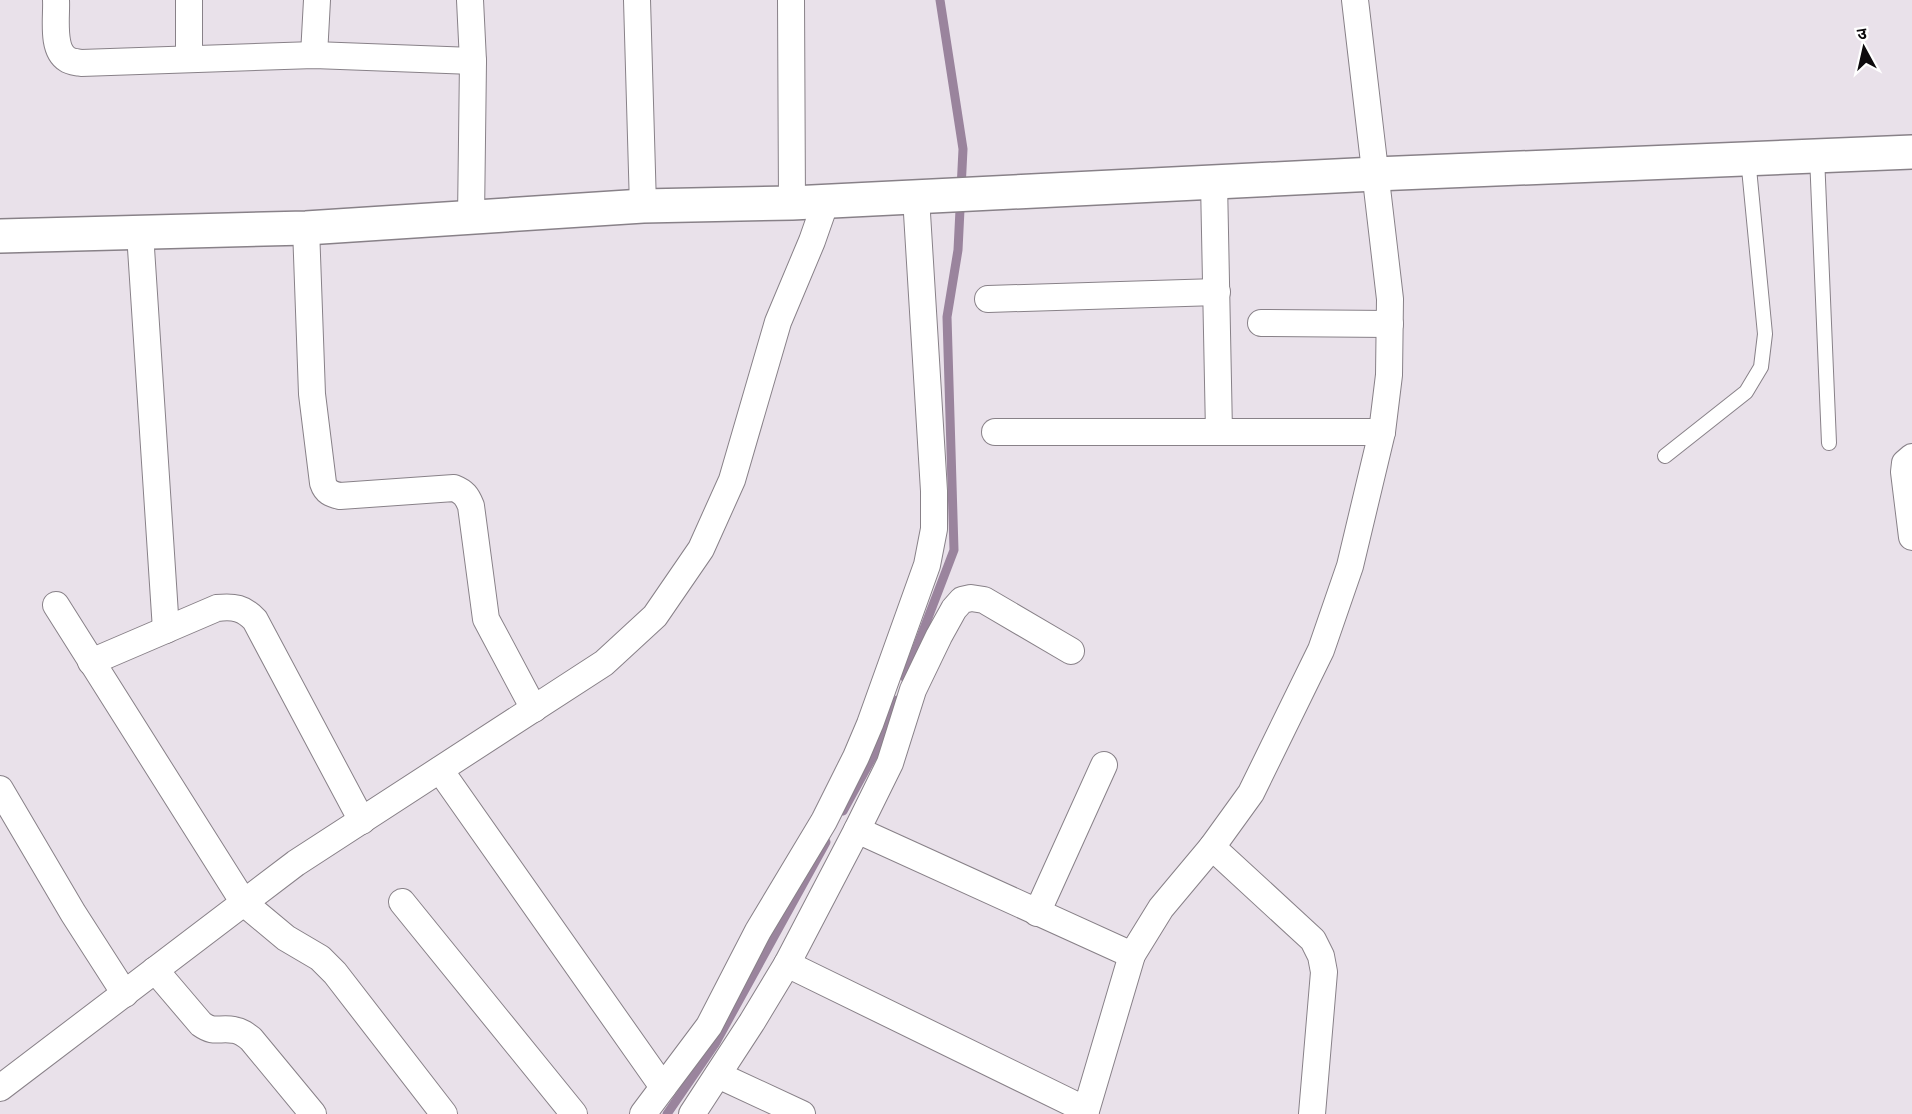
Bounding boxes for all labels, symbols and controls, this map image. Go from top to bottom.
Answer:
north arrow [1834,18,1894,78]
text: उ [1856,23,1869,44]

